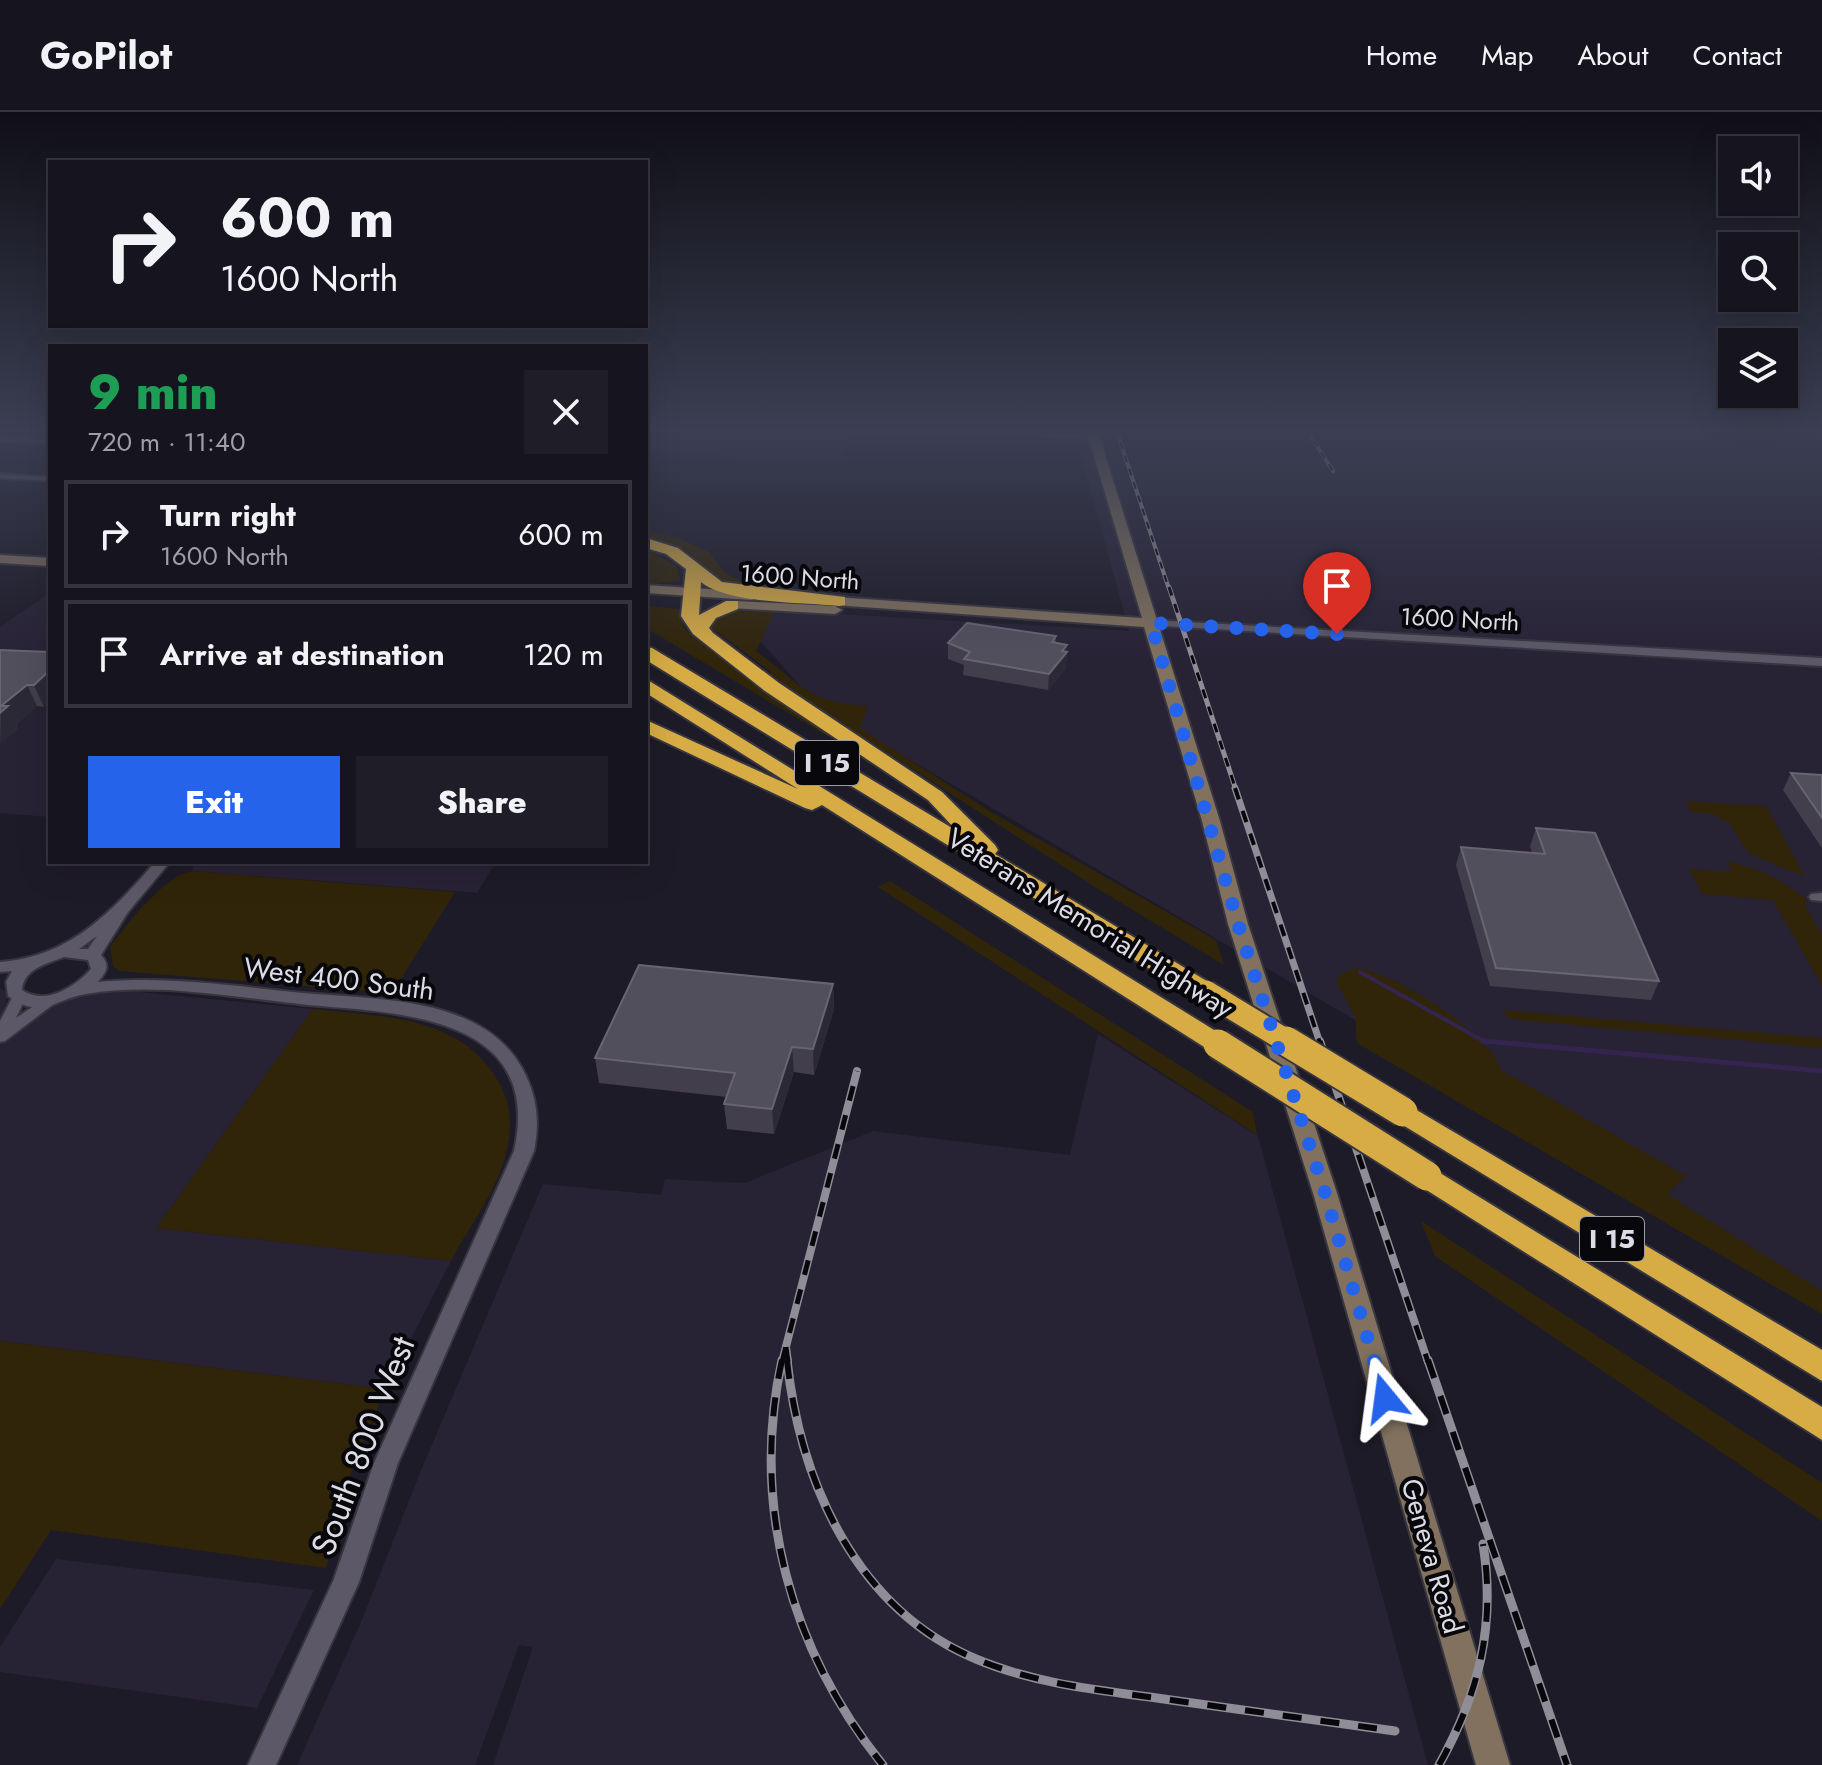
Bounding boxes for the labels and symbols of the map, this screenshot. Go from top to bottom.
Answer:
pin [1303,552,1371,634]
street label: 1600 North [739,555,861,599]
street label: 1600 North [1400,598,1520,640]
road number: I 15 [795,741,859,785]
street label: Veterans Memorial Highway [939,818,1242,1028]
street label: West 400 South [242,947,436,1011]
road number: I 15 [1580,1217,1644,1261]
street label: South 800 West [299,1329,427,1563]
position arrow [1343,1356,1427,1440]
street label: Geneva Road [1390,1474,1474,1638]

